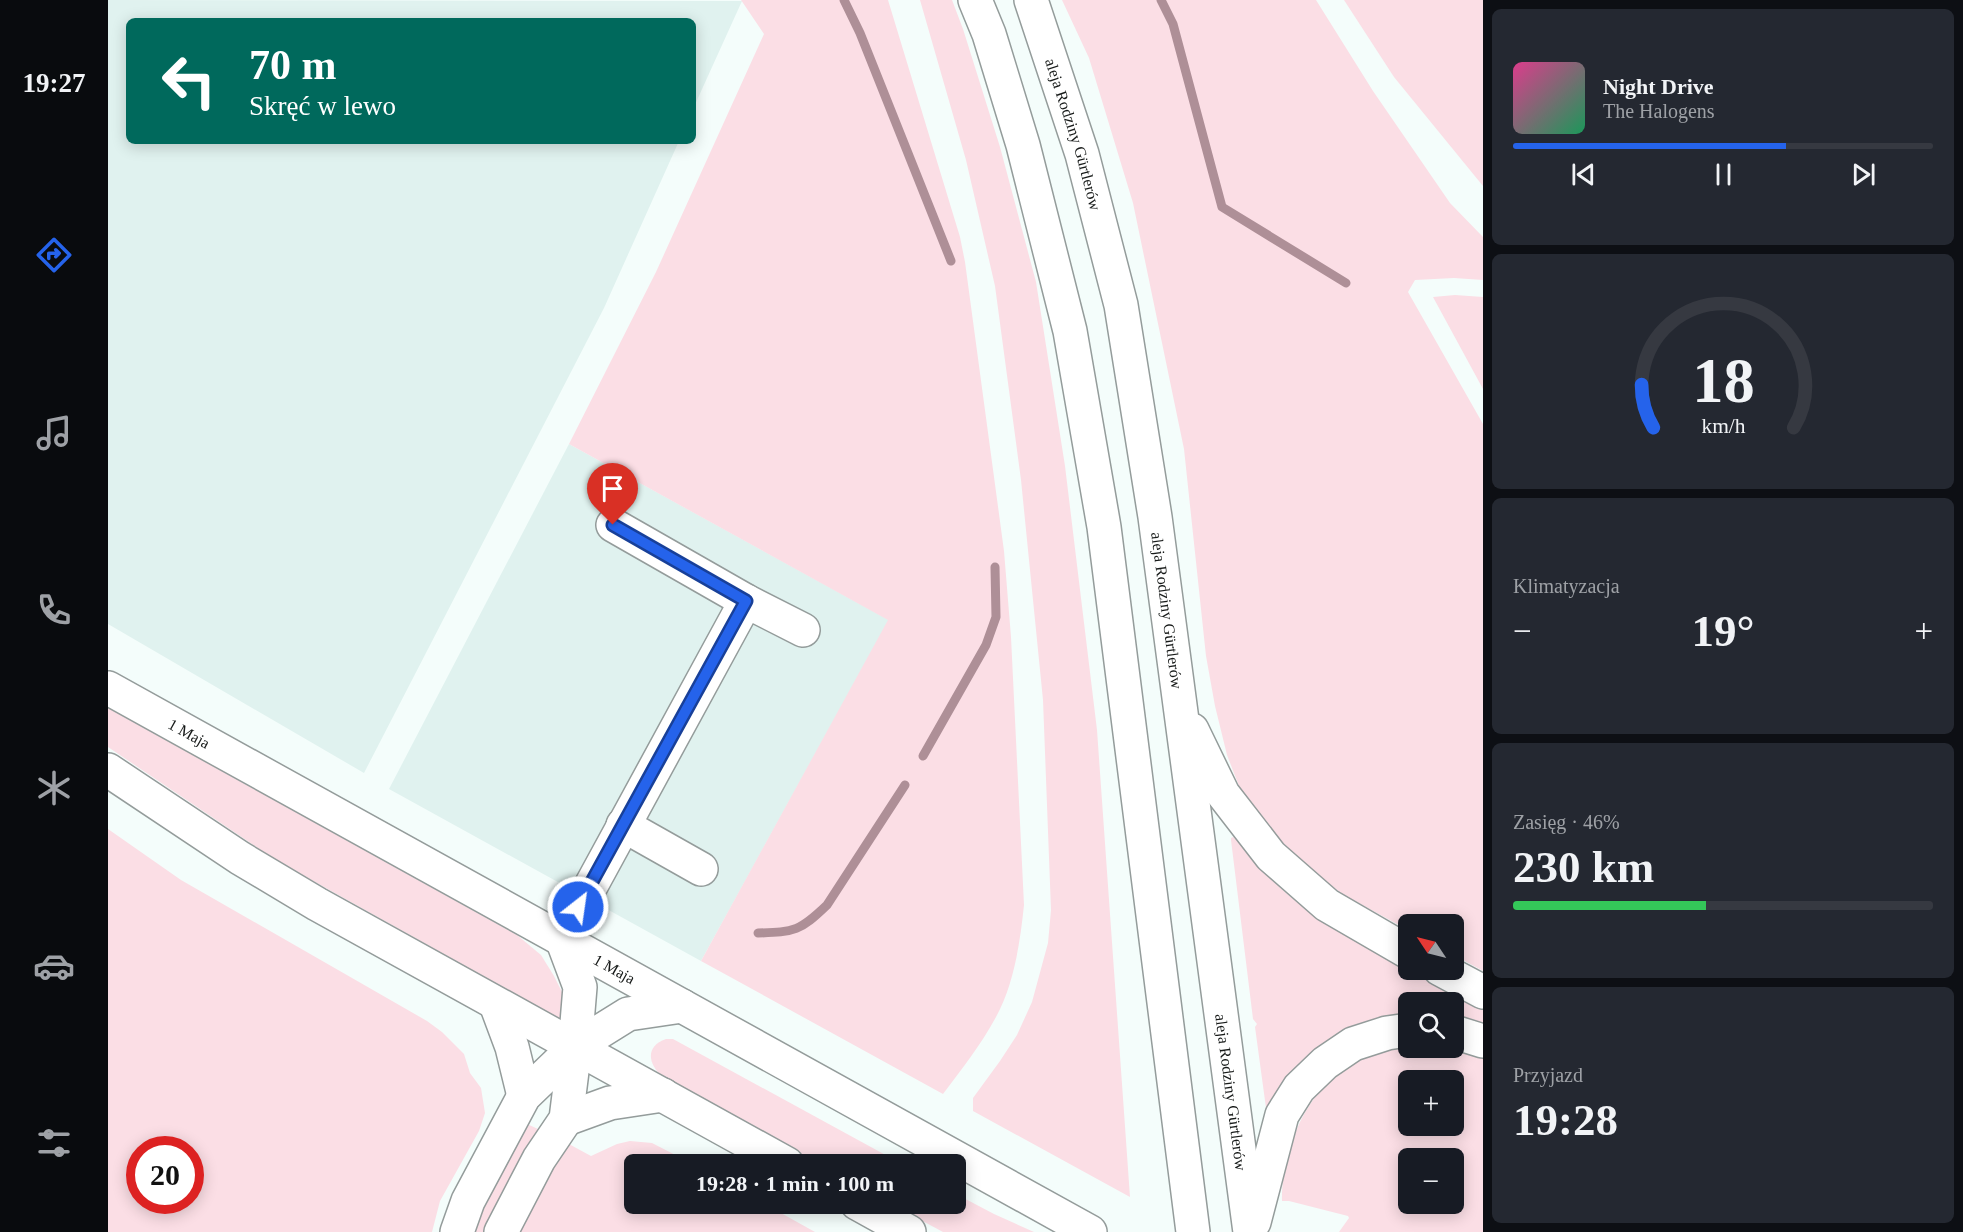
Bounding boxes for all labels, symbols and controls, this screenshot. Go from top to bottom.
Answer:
icon: left [150,42,228,120]
text: 70 m [249,42,337,88]
street label: aleja Rodziny Gürtlerów [1042,56,1104,213]
text: 19:27 [23,68,86,98]
text: Night Drive [1603,74,1714,99]
text: Skręć w lewo [249,91,396,121]
text: The Halogens [1603,100,1715,122]
icon: previous [1567,158,1600,191]
icon: pause [1707,158,1740,191]
icon: next [1847,158,1880,191]
icon: directions [33,234,75,276]
text: 18 [1692,347,1754,416]
icon: music [33,412,75,454]
text: km/h [1701,415,1745,439]
pin [587,463,638,525]
icon: arrive [596,472,629,505]
street label: aleja Rodziny Gürtlerów [1148,531,1186,690]
text: Klimatyzacja [1513,575,1620,597]
icon: phone [33,589,75,631]
text: 19° [1692,606,1755,656]
text: − [1513,613,1532,649]
text: + [1914,613,1933,649]
street label: 1 Maja [165,715,213,752]
icon: climate [33,767,75,809]
text: Zasięg · 46% [1513,811,1620,833]
text: 230 km [1513,842,1654,892]
position arrow [546,875,610,939]
north arrow [1398,914,1464,980]
map controls [1398,914,1464,1214]
icon: car [33,945,75,987]
street label: 1 Maja [590,951,638,987]
button: search [1398,992,1464,1058]
street label: aleja Rodziny Gürtlerów [1212,1013,1250,1172]
text: Przyjazd [1513,1064,1583,1086]
button: + [1398,1070,1464,1136]
text: 19:28 [1513,1095,1618,1145]
icon: filters [33,1122,75,1164]
speed limit sign: 20 [126,1136,204,1214]
button: − [1398,1148,1464,1214]
text: 19:28 · 1 min · 100 m [696,1171,894,1196]

